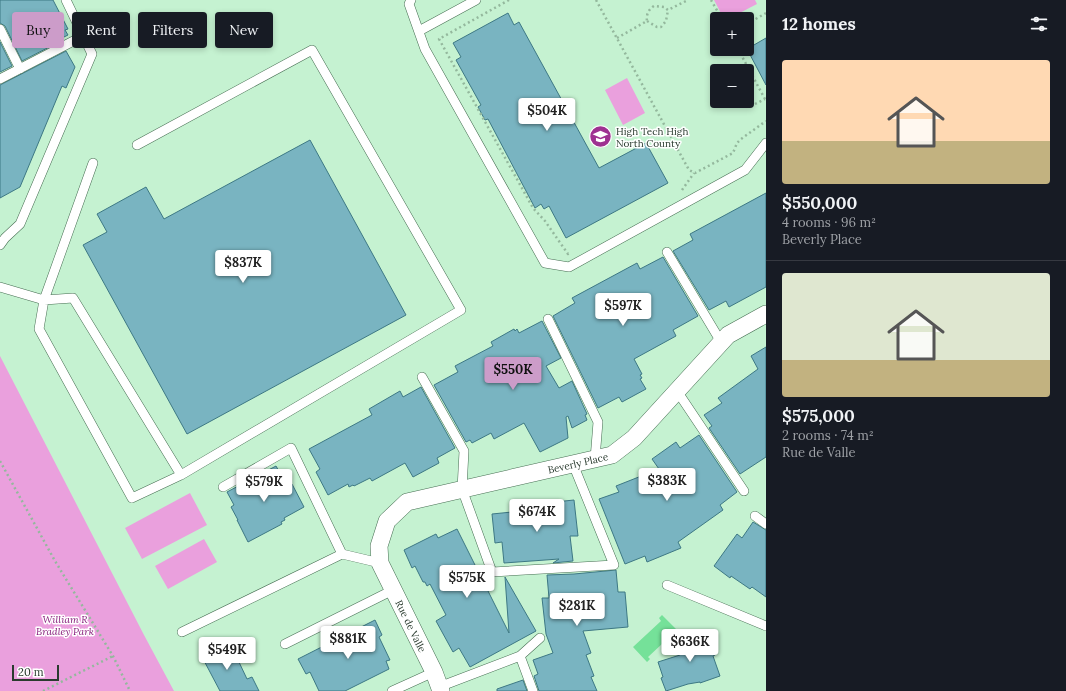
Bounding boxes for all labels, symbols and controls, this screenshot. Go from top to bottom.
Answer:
chip: Buy [12,12,64,48]
chip: Rent [72,12,130,48]
chip: Filters [138,12,207,48]
chip: New [215,12,273,48]
map controls [710,12,754,108]
button: + [710,12,754,56]
text: 12 homes [782,13,856,35]
icon: filters [1028,13,1050,35]
button: − [710,64,754,108]
icon: home [880,86,952,158]
pin: $504K [519,98,575,132]
text: $504K [527,102,567,119]
school or university icon: High Tech High North County [587,124,613,150]
place label: High Tech High North County [616,125,688,150]
text: $550,000 [782,192,857,214]
text: 4 rooms · 96 m² [782,214,876,231]
text: Beverly Place [782,231,862,248]
pin: $837K [215,250,271,284]
text: $837K [224,254,262,271]
pin: $597K [595,293,651,327]
text: $597K [604,297,642,314]
icon: home [880,299,952,371]
pin: $550K [485,357,541,391]
text: $550K [493,361,533,378]
text: $575,000 [782,405,855,427]
text: 2 rooms · 74 m² [782,427,874,444]
text: Rue de Valle [782,444,856,461]
street label: Beverly Place [546,450,610,477]
pin: $383K [639,468,695,502]
pin: $579K [236,469,292,503]
text: $383K [648,472,686,489]
text: $579K [245,473,283,490]
pin: $674K [509,499,565,533]
text: $674K [518,503,556,520]
pin: $575K [439,565,495,599]
text: $575K [448,569,486,586]
pin: $281K [549,593,605,627]
text: $281K [559,597,595,614]
street label: Rue de Valle [392,598,429,655]
park label: William R Bradley Park [36,613,94,638]
pin: $881K [320,626,376,660]
pin: $636K [662,629,718,663]
text: $881K [329,630,367,647]
text: $636K [670,633,710,650]
pin: $549K [199,637,255,671]
text: $549K [208,641,246,658]
scale bar [12,663,59,682]
text: 20 m [18,665,43,679]

